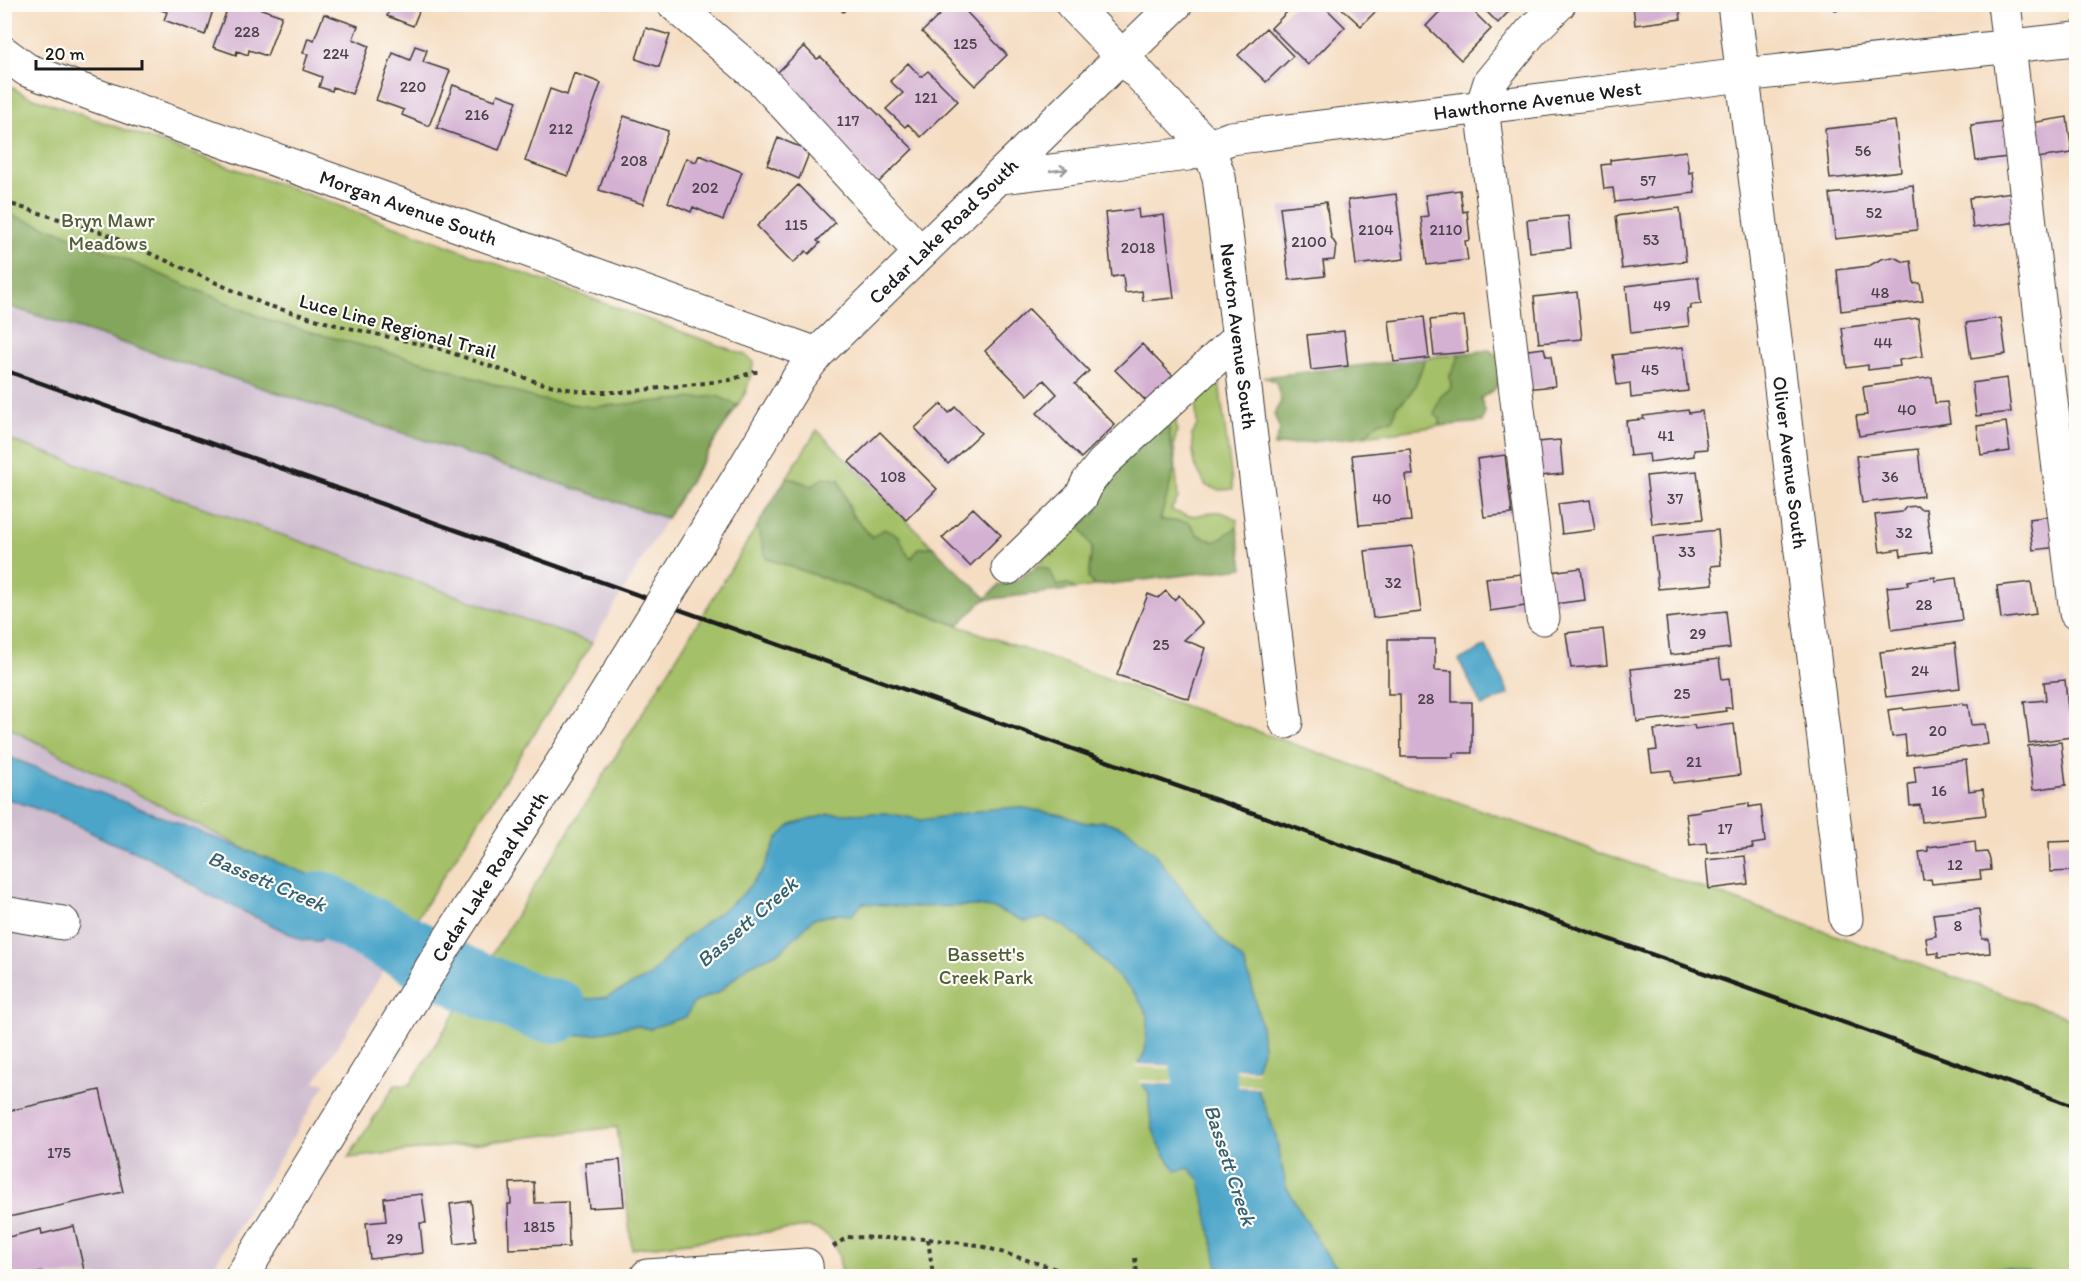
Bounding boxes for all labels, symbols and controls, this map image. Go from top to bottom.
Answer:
house number: 228 [234,22,260,41]
scale bar [36,33,142,71]
house number: 125 [953,34,977,53]
text: 20 m [45,43,85,65]
house number: 224 [323,44,350,63]
street label: Hawthorne Avenue West [1432,76,1643,125]
house number: 220 [400,77,426,96]
house number: 121 [914,88,938,107]
house number: 216 [465,105,489,124]
house number: 117 [837,111,859,130]
house number: 212 [549,119,574,138]
house number: 56 [1855,141,1871,160]
house number: 208 [620,151,648,170]
street label: Cedar Lake Road South [863,153,1023,309]
one-way arrow [1048,164,1068,175]
street label: Morgan Avenue South [316,165,501,250]
house number: 57 [1640,171,1656,190]
house number: 202 [692,178,719,197]
house number: 52 [1866,203,1883,222]
park label: Bryn Mawr Meadows [61,208,155,255]
house number: 115 [784,215,808,234]
house number: 2104 [1358,220,1394,239]
house number: 2110 [1429,220,1463,239]
house number: 53 [1642,230,1660,249]
house number: 2100 [1291,232,1327,251]
house number: 2018 [1121,238,1155,257]
street label: Newton Avenue South [1215,242,1262,431]
house number: 48 [1871,283,1889,302]
street label: Luce Line Regional Trail [297,288,500,364]
house number: 49 [1653,296,1671,315]
house number: 44 [1873,333,1893,352]
house number: 45 [1641,360,1659,379]
street label: Oliver Avenue South [1768,375,1813,550]
house number: 40 [1897,400,1917,419]
house number: 41 [1657,426,1675,445]
house number: 108 [880,467,906,486]
house number: 36 [1881,467,1899,486]
house number: 40 [1372,489,1392,508]
house number: 37 [1667,489,1683,508]
house number: 32 [1895,523,1913,542]
house number: 33 [1678,542,1696,561]
house number: 32 [1384,573,1402,592]
house number: 28 [1915,595,1933,614]
house number: 29 [1690,624,1706,643]
house number: 25 [1153,635,1169,654]
house number: 24 [1911,661,1929,680]
house number: 25 [1674,684,1690,703]
house number: 28 [1417,689,1435,708]
house number: 20 [1929,721,1947,740]
house number: 21 [1686,752,1702,771]
house number: 16 [1931,781,1947,800]
street label: Cedar Lake Road North [426,786,553,966]
house number: 17 [1717,819,1733,838]
water label: Bassett Creek [204,844,331,917]
house number: 12 [1947,855,1964,874]
water label: Bassett Creek [691,870,803,972]
house number: 8 [1954,916,1963,935]
park label: Bassett's Creek Park [939,942,1034,989]
water label: Bassett Creek [1199,1101,1262,1230]
house number: 175 [47,1143,71,1162]
house number: 1815 [523,1217,555,1236]
house number: 29 [387,1229,403,1248]

